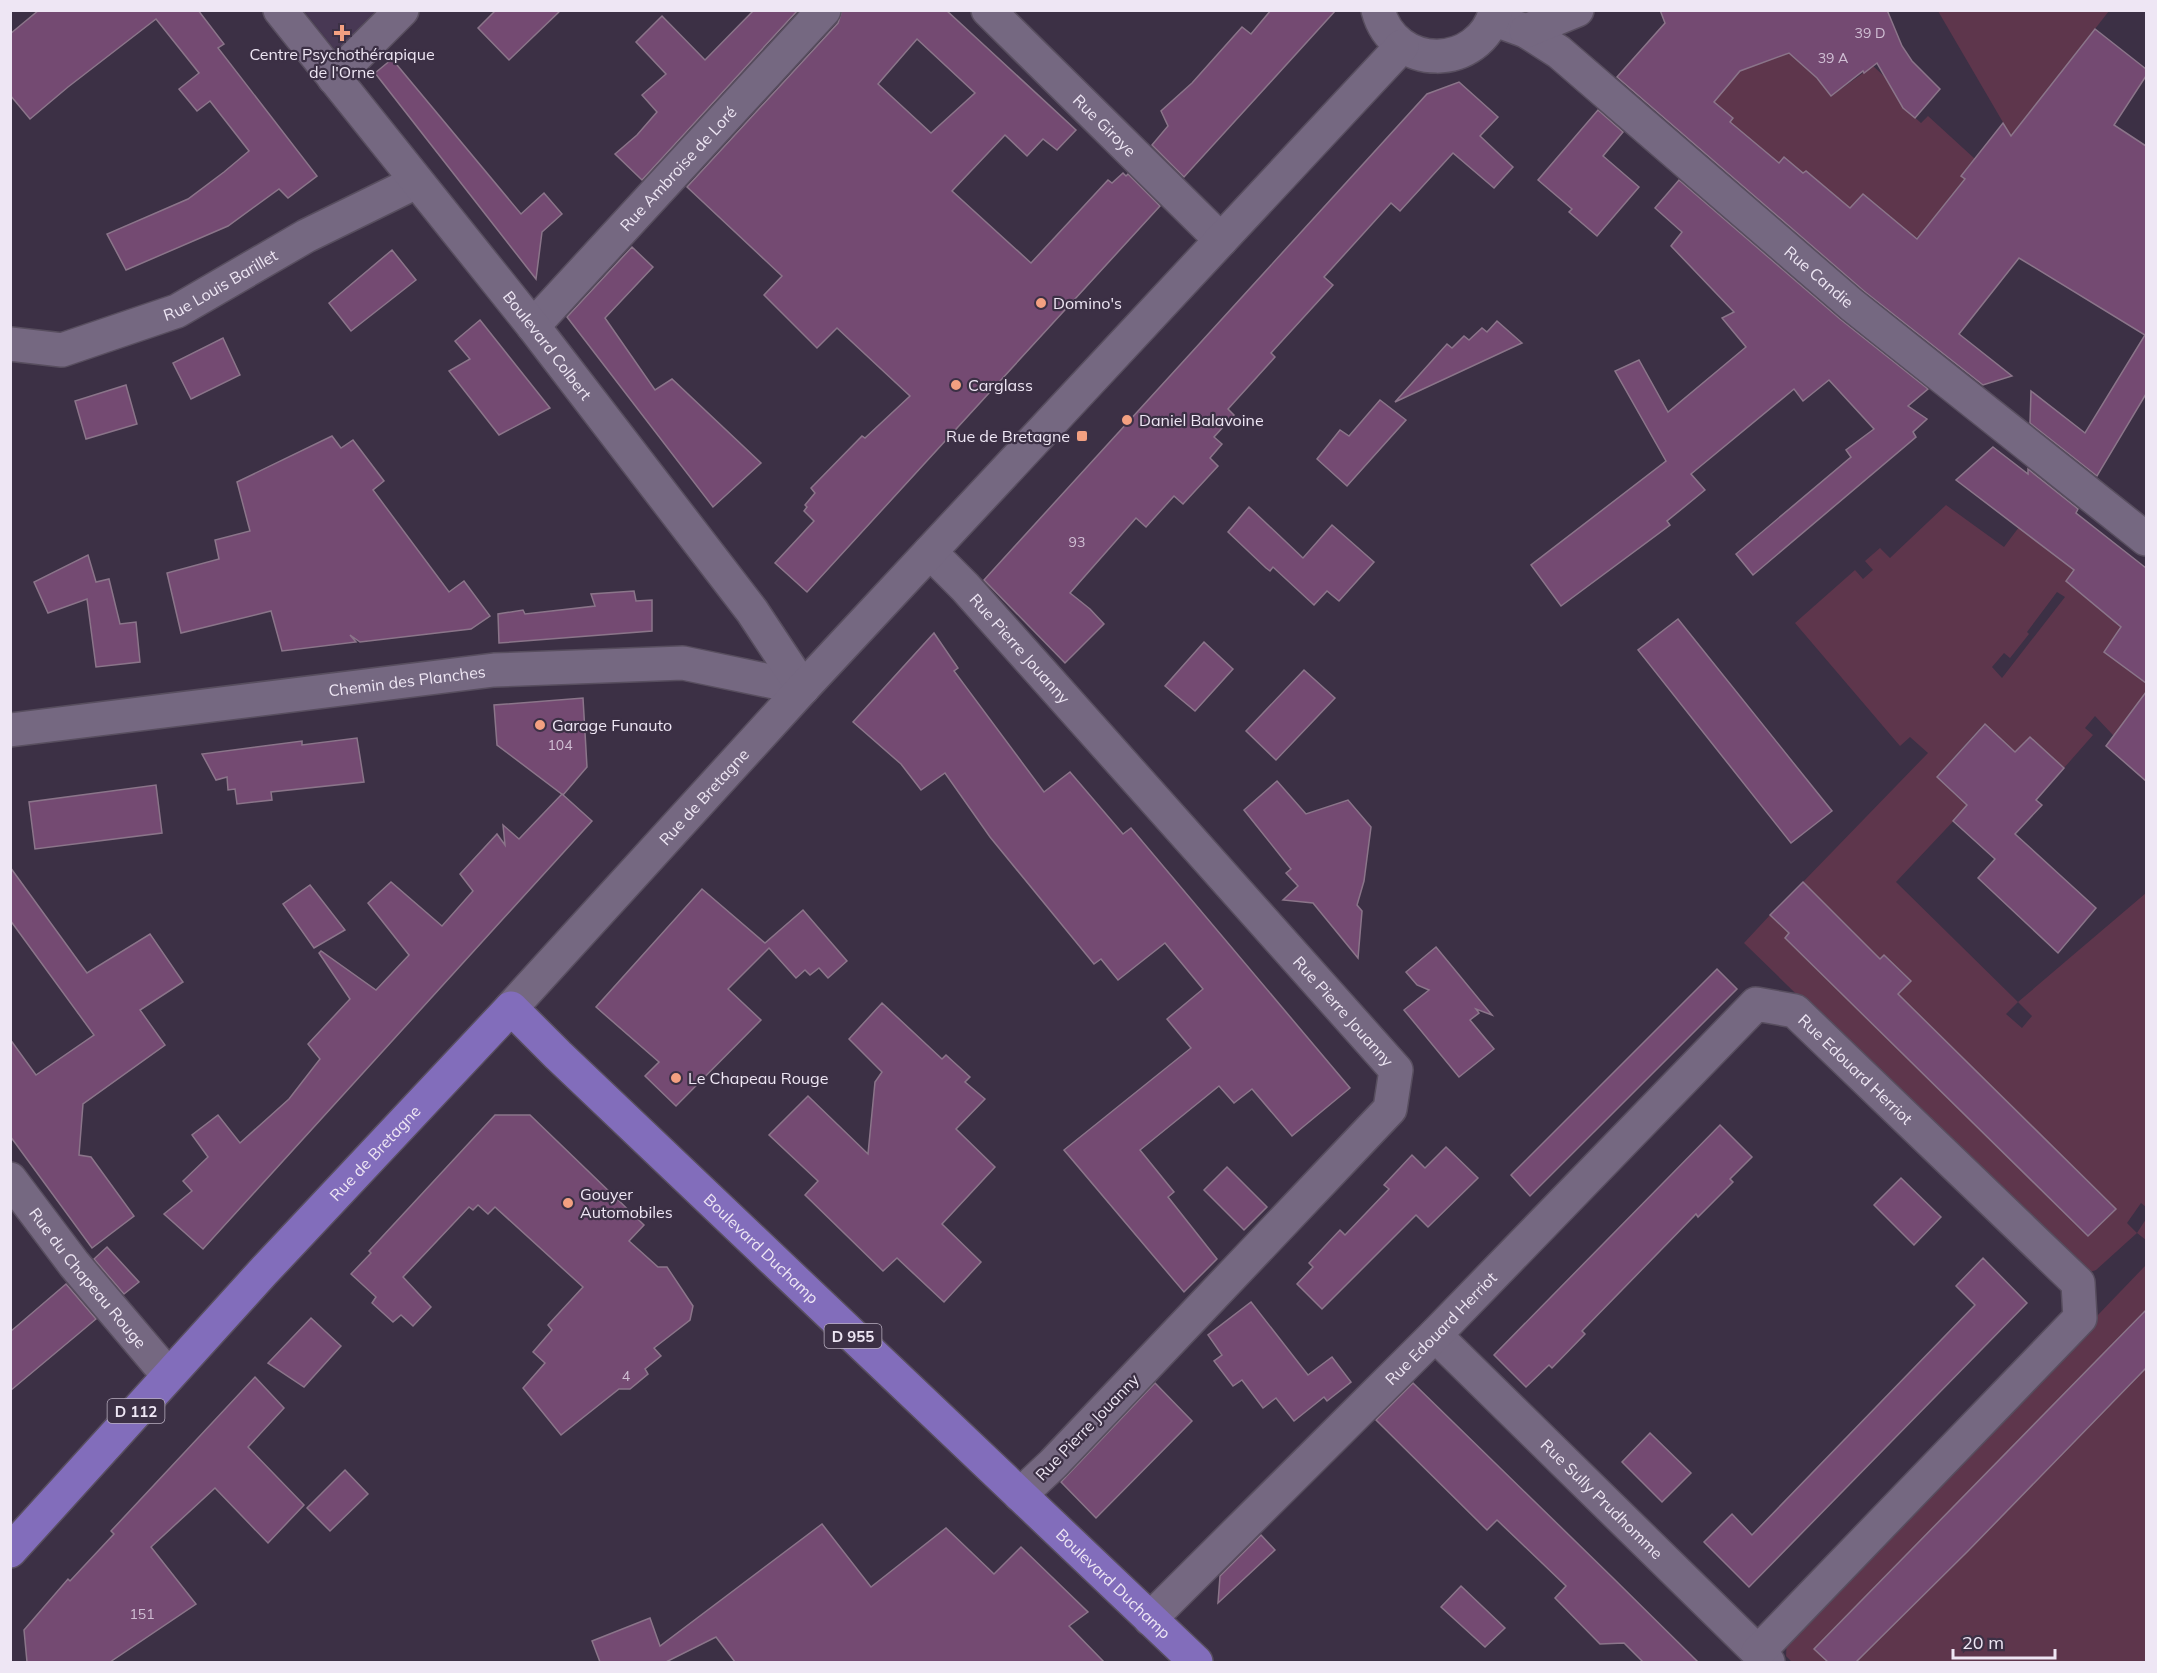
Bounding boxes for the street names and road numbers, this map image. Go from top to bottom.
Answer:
street label: Rue Giroye [1069,90,1140,161]
street label: Rue Ambroise de Loré [615,102,740,235]
street label: Rue Candie [1780,241,1858,312]
street label: Rue Louis Barillet [161,245,281,325]
street label: Boulevard Colbert [499,287,596,404]
street label: Rue Pierre Jouanny [966,589,1075,708]
street label: Chemin des Planches [327,661,487,700]
street label: Rue de Bretagne [655,744,753,849]
street label: Rue Pierre Jouanny [1289,952,1398,1071]
street label: Rue Edouard Herriot [1794,1010,1917,1129]
street label: Rue de Bretagne [325,1101,425,1205]
street label: Boulevard Duchamp [700,1189,823,1308]
street label: Rue du Chapeau Rouge [25,1204,151,1352]
street label: Rue Edouard Herriot [1381,1267,1501,1389]
road number: D 955 [824,1324,882,1348]
street label: Rue Pierre Jouanny [1031,1369,1143,1485]
road number: D 112 [108,1399,164,1423]
street label: Rue Sully Prudhomme [1537,1435,1667,1563]
street label: Boulevard Duchamp [1052,1524,1175,1643]

